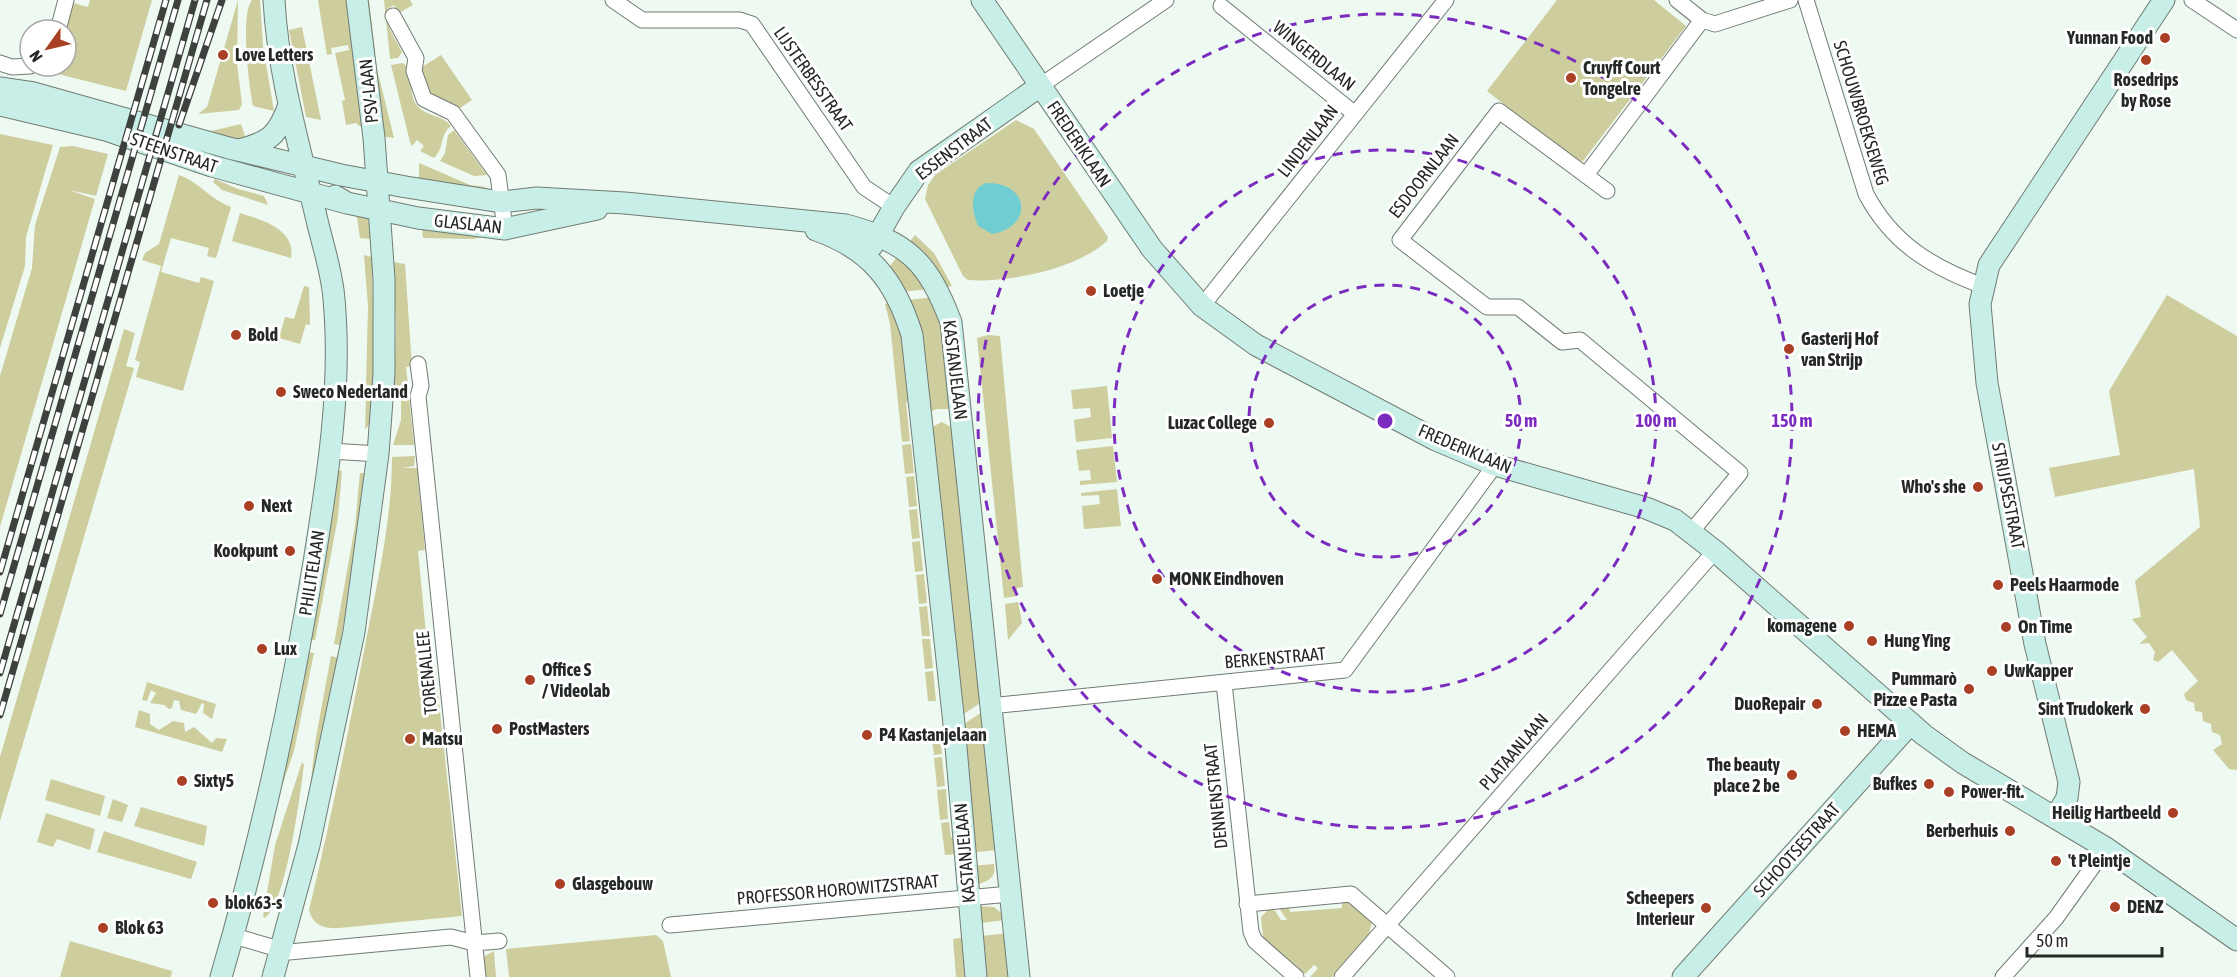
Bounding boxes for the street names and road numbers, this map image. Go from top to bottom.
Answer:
street label: WINGERDLAAN [1269,16,1360,95]
street label: LIJSTERBESSTRAAT [770,23,857,135]
street label: SCHOUWBROEKSEWEG [1829,38,1893,188]
street label: PSV-LAAN [355,58,382,124]
street label: FREDERIKLAAN [1043,97,1116,191]
street label: LINDENLAAN [1273,100,1342,181]
street label: ESSENSTRAAT [911,113,996,184]
street label: STEENSTRAAT [128,128,221,177]
street label: ESDOORNLAAN [1384,129,1463,222]
street label: GLASLAAN [433,209,503,238]
street label: KASTANJELAAN [939,319,972,421]
street label: FREDERIKLAAN [1415,419,1515,478]
street label: STRIJPSESTRAAT [1988,441,2029,551]
street label: PHILITELAAN [294,529,329,617]
street label: TORENALLEE [412,630,441,716]
street label: BERKENSTRAAT [1223,643,1327,672]
street label: PLATAANLAAN [1475,709,1553,794]
street label: DENNENSTRAAT [1199,742,1232,850]
street label: SCHOOTSESTRAAT [1749,798,1844,901]
street label: KASTANJELAAN [950,802,979,904]
street label: PROFESSOR HOROWITZSTRAAT [736,870,940,909]

